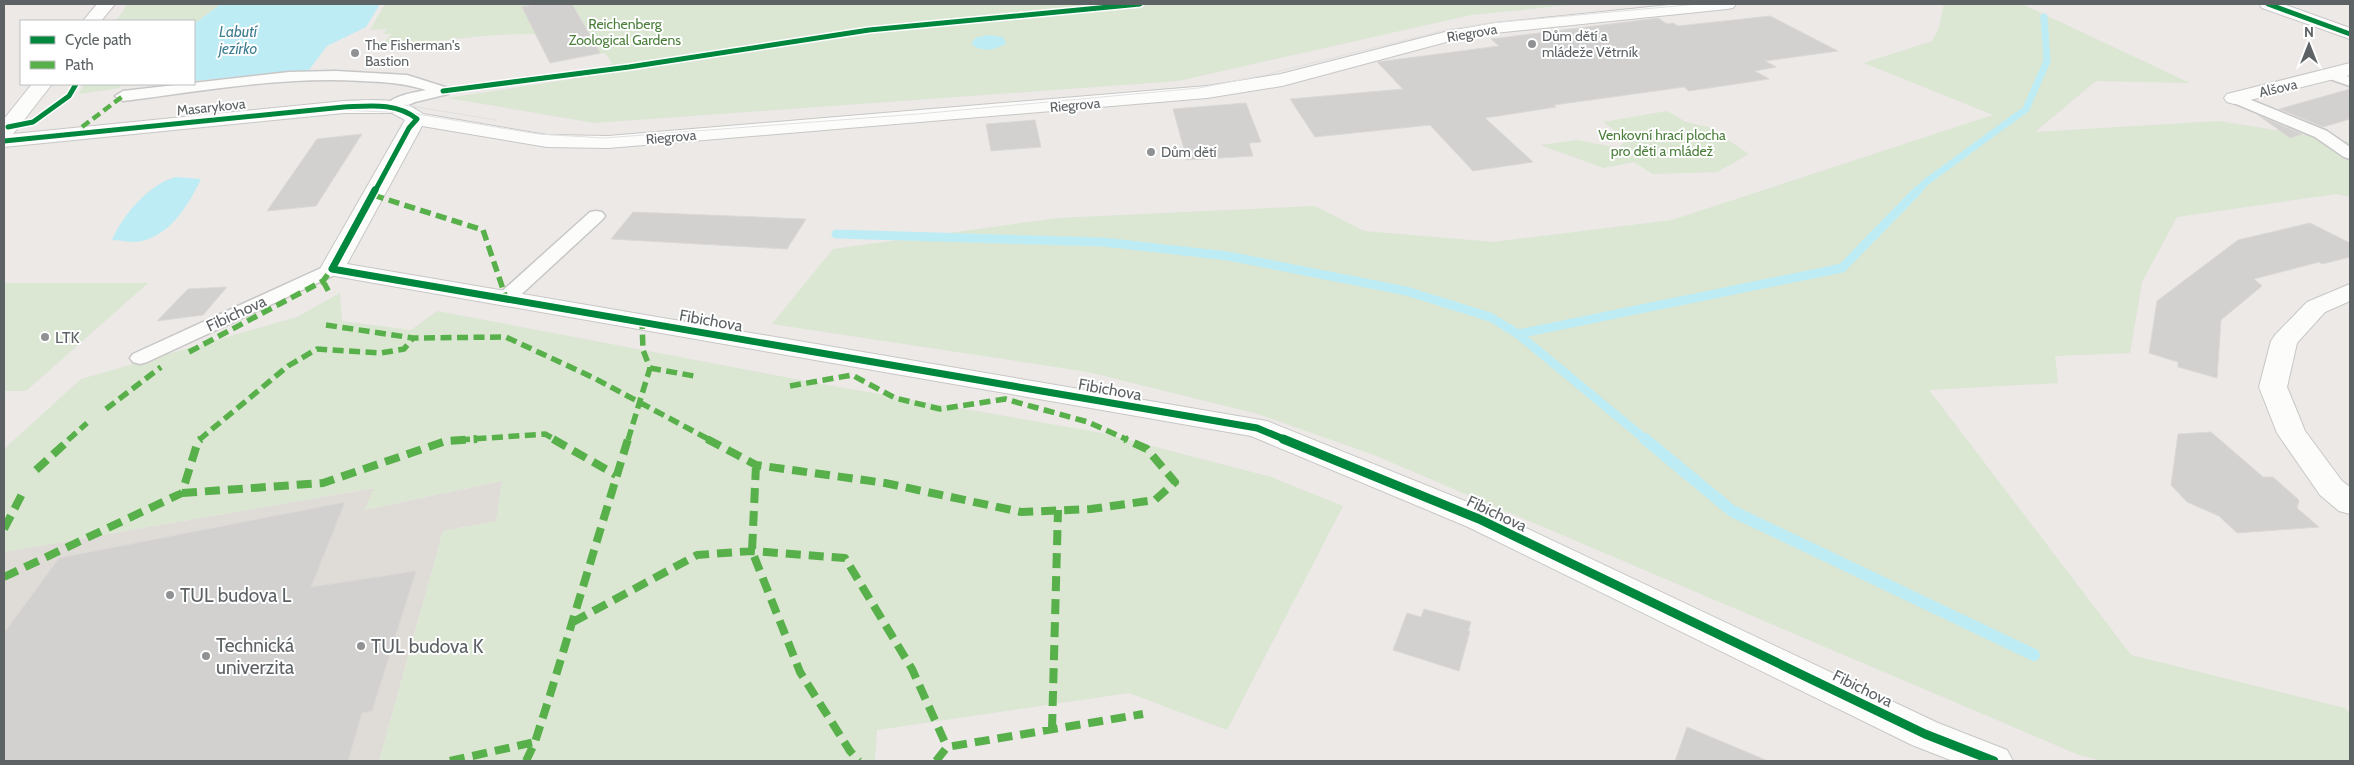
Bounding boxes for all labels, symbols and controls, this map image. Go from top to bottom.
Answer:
park label: Reichenberg Zoological Gardens [569,15,681,49]
legend [20,20,195,85]
street label: Riegrova [1445,20,1499,46]
north arrow [2284,20,2334,70]
water label: Labutí jezírko [217,23,259,58]
text: N [2304,23,2314,41]
place label: Dům dětí a mládeže Větrník [1542,27,1639,61]
text: Cycle path [65,31,131,49]
place label: The Fisherman's Bastion [365,36,460,70]
marker: Dům dětí a mládeže Větrník [1526,38,1538,50]
marker: The Fisherman's Bastion [349,47,361,59]
text: Path [65,56,94,74]
street label: Alšova [2257,75,2299,101]
street label: Masarykova [176,94,247,120]
street label: Riegrova [1049,94,1101,116]
street label: Riegrova [645,126,697,148]
park label: Venkovní hrací plocha pro děti a mládež [1598,126,1726,160]
place label: Dům dětí [1161,143,1217,161]
marker: Dům dětí [1145,146,1157,158]
street label: Fibichova [203,291,270,336]
street label: Fibichova [678,306,744,335]
place label: LTK [55,328,80,347]
marker: LTK [39,331,51,343]
street label: Fibichova [1077,375,1143,404]
street label: Fibichova [1464,491,1530,536]
place label: TUL budova L [180,584,292,607]
marker: TUL budova L [164,589,176,601]
place label: Technická univerzita [216,634,294,679]
place label: TUL budova K [371,635,484,658]
marker: TUL budova K [355,640,367,652]
marker: Technická univerzita [200,650,212,662]
street label: Fibichova [1830,666,1896,711]

